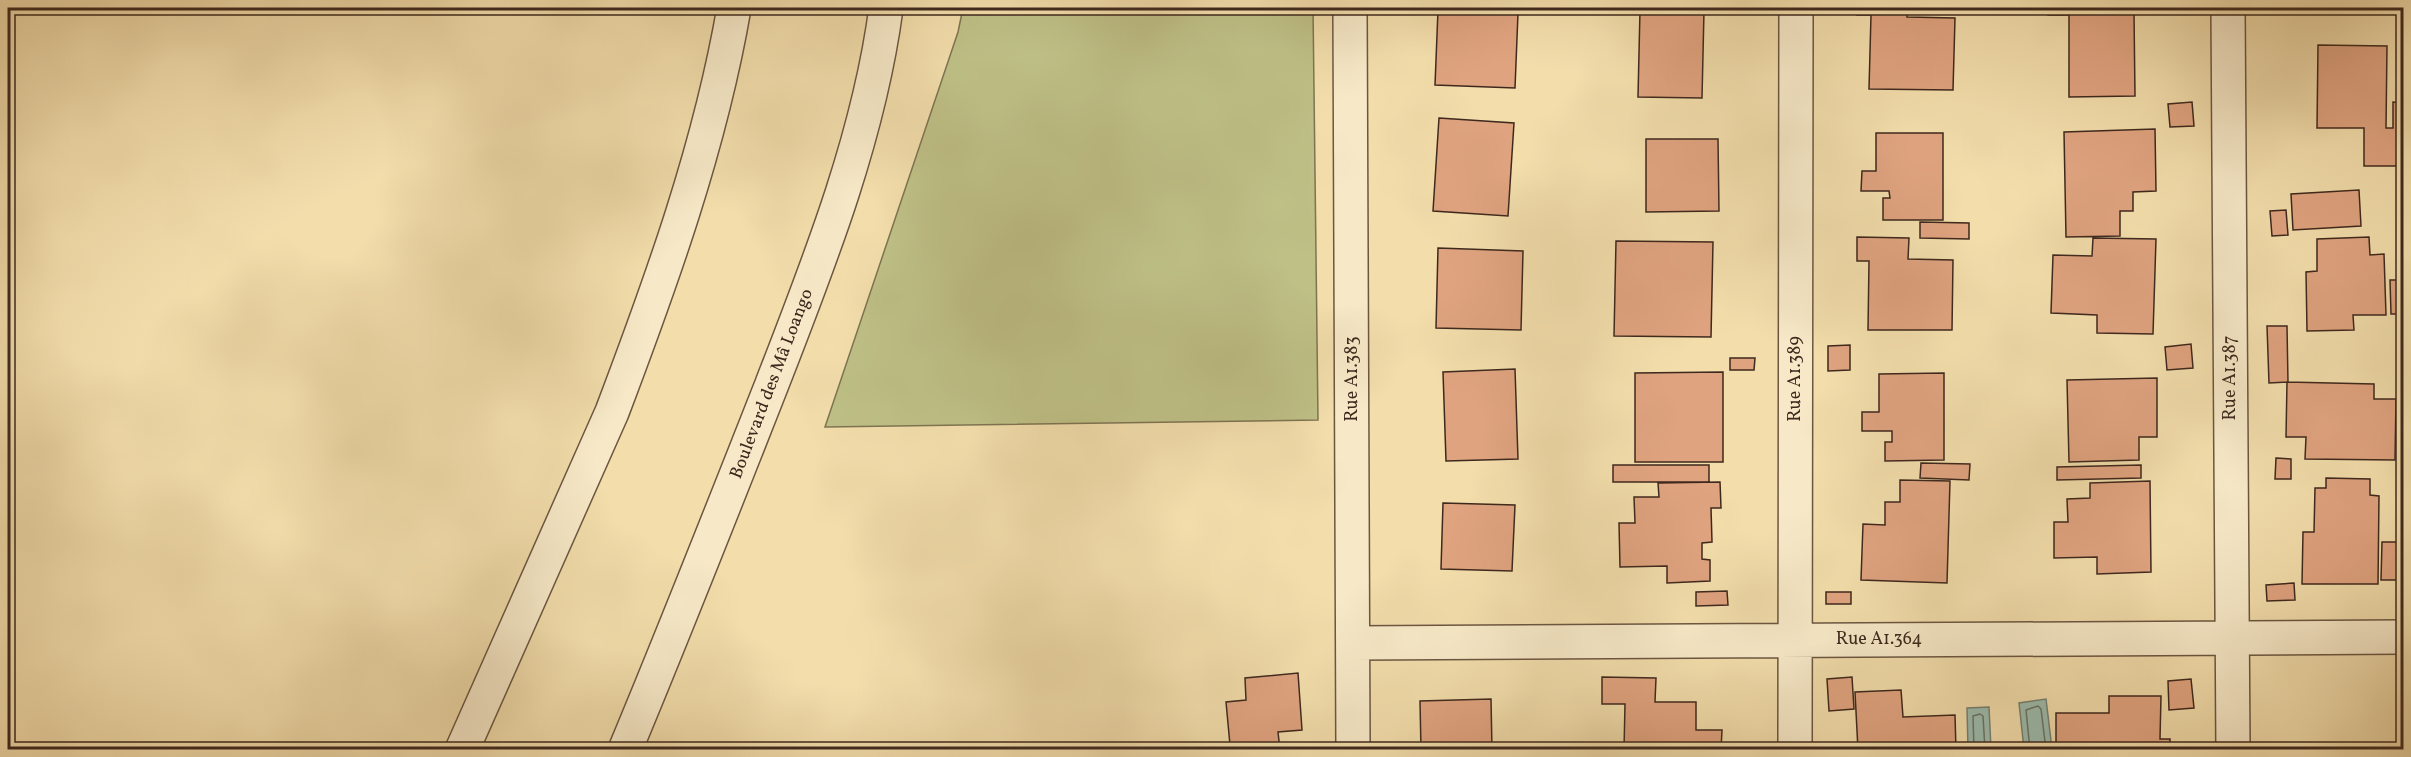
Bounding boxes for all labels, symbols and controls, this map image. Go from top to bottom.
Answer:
street label: Boulevard des Mâ Loango [724,285,820,483]
street label: Rue A1.383 [1340,336,1365,422]
street label: Rue A1.389 [1783,336,1808,422]
street label: Rue A1.387 [2218,336,2243,420]
street label: Rue A1.364 [1836,627,1922,652]

